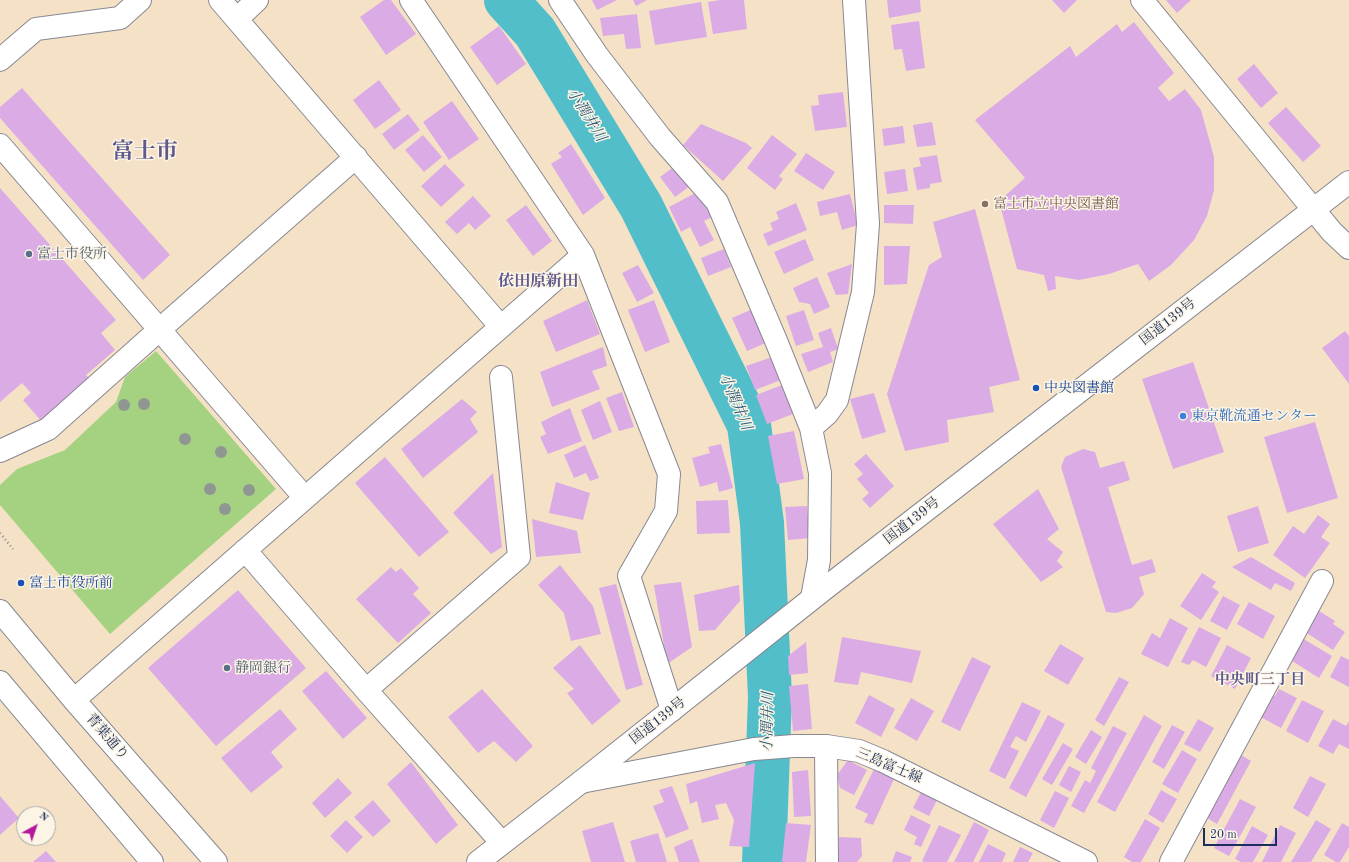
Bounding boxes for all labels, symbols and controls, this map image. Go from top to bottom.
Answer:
water label: 小潤井川 [562,85,610,145]
district label: 富士市 [112,139,178,165]
place label: 富士市立中央図書館 [993,196,1119,212]
marker: 富士市立中央図書館 [980,199,990,209]
place label: 富士市役所 [37,246,107,262]
marker: 富士市役所 [24,249,34,259]
district label: 依田原新田 [498,272,578,292]
street label: 国道139号 [1137,295,1199,349]
water label: 小潤井川 [715,371,755,433]
place label: 中央図書館 [1044,380,1114,396]
marker: 中央図書館 [1031,383,1041,393]
place label: 東京靴流通センター [1191,408,1317,424]
marker: 東京靴流通センター [1178,411,1188,421]
street label: 国道139号 [881,494,943,548]
place label: 富士市役所前 [29,575,113,591]
marker: 富士市役所前 [16,578,26,588]
place label: 静岡銀行 [235,660,291,676]
marker: 静岡銀行 [222,663,232,673]
district label: 中央町三丁目 [1215,671,1305,689]
water label: 小潤井川 [758,692,778,752]
street label: 国道139号 [627,694,689,748]
street label: 青葉通り [82,710,132,764]
street label: 三島富士線 [854,745,924,787]
north arrow [16,806,56,846]
text: N [37,810,50,824]
scale bar [1205,820,1279,846]
text: 20 m [1210,829,1237,841]

